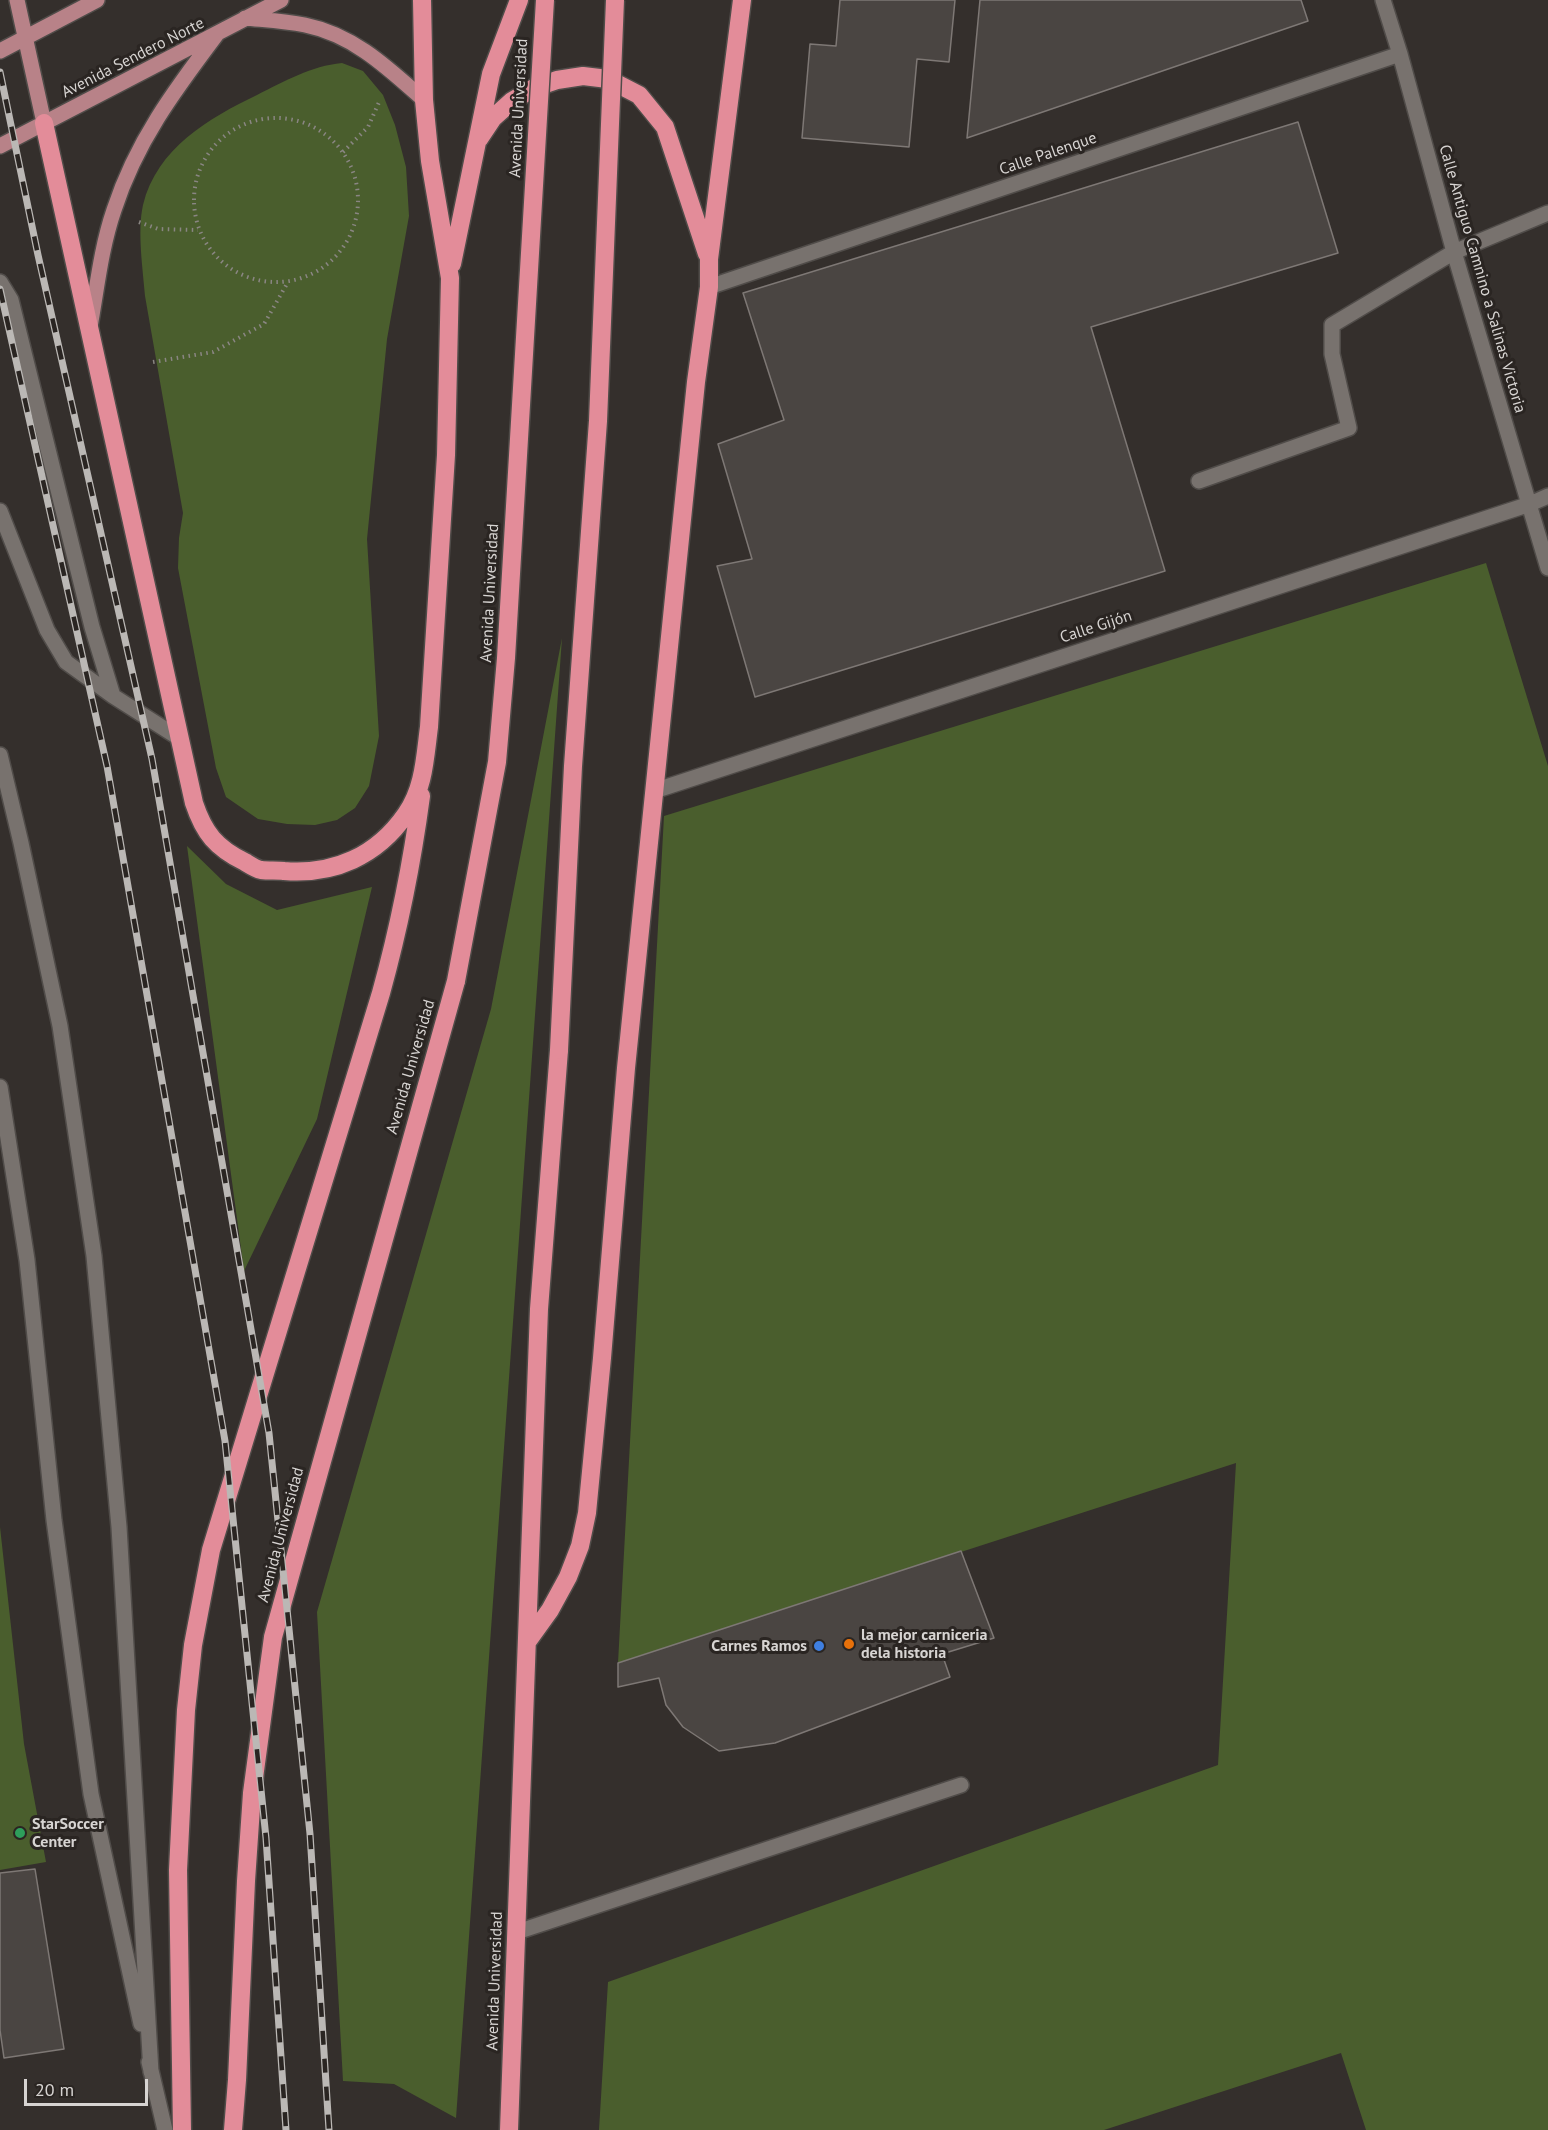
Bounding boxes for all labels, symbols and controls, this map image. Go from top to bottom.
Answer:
street label: Avenida Sendero Norte [59,14,207,102]
street label: Avenida Universidad [506,38,532,178]
street label: Calle Palenque [997,128,1099,180]
street label: Calle Antiguo Camnino a Salinas Victoria [1434,143,1530,415]
street label: Avenida Universidad [477,523,503,663]
street label: Calle Gijón [1058,606,1134,648]
street label: Avenida Universidad [383,998,439,1136]
street label: Avenida Universidad [254,1465,308,1605]
place label: la mejor carniceria dela historia [861,1625,987,1663]
place label: Carnes Ramos [711,1636,807,1656]
marker: la mejor carniceria dela historia [842,1637,856,1651]
marker: Carnes Ramos [812,1639,826,1653]
place label: StarSoccer Center [32,1814,104,1852]
marker: StarSoccer Center [13,1826,27,1840]
street label: Avenida Universidad [483,1911,507,2051]
scale bar [27,2067,152,2105]
text: 20 m [35,2078,74,2101]

